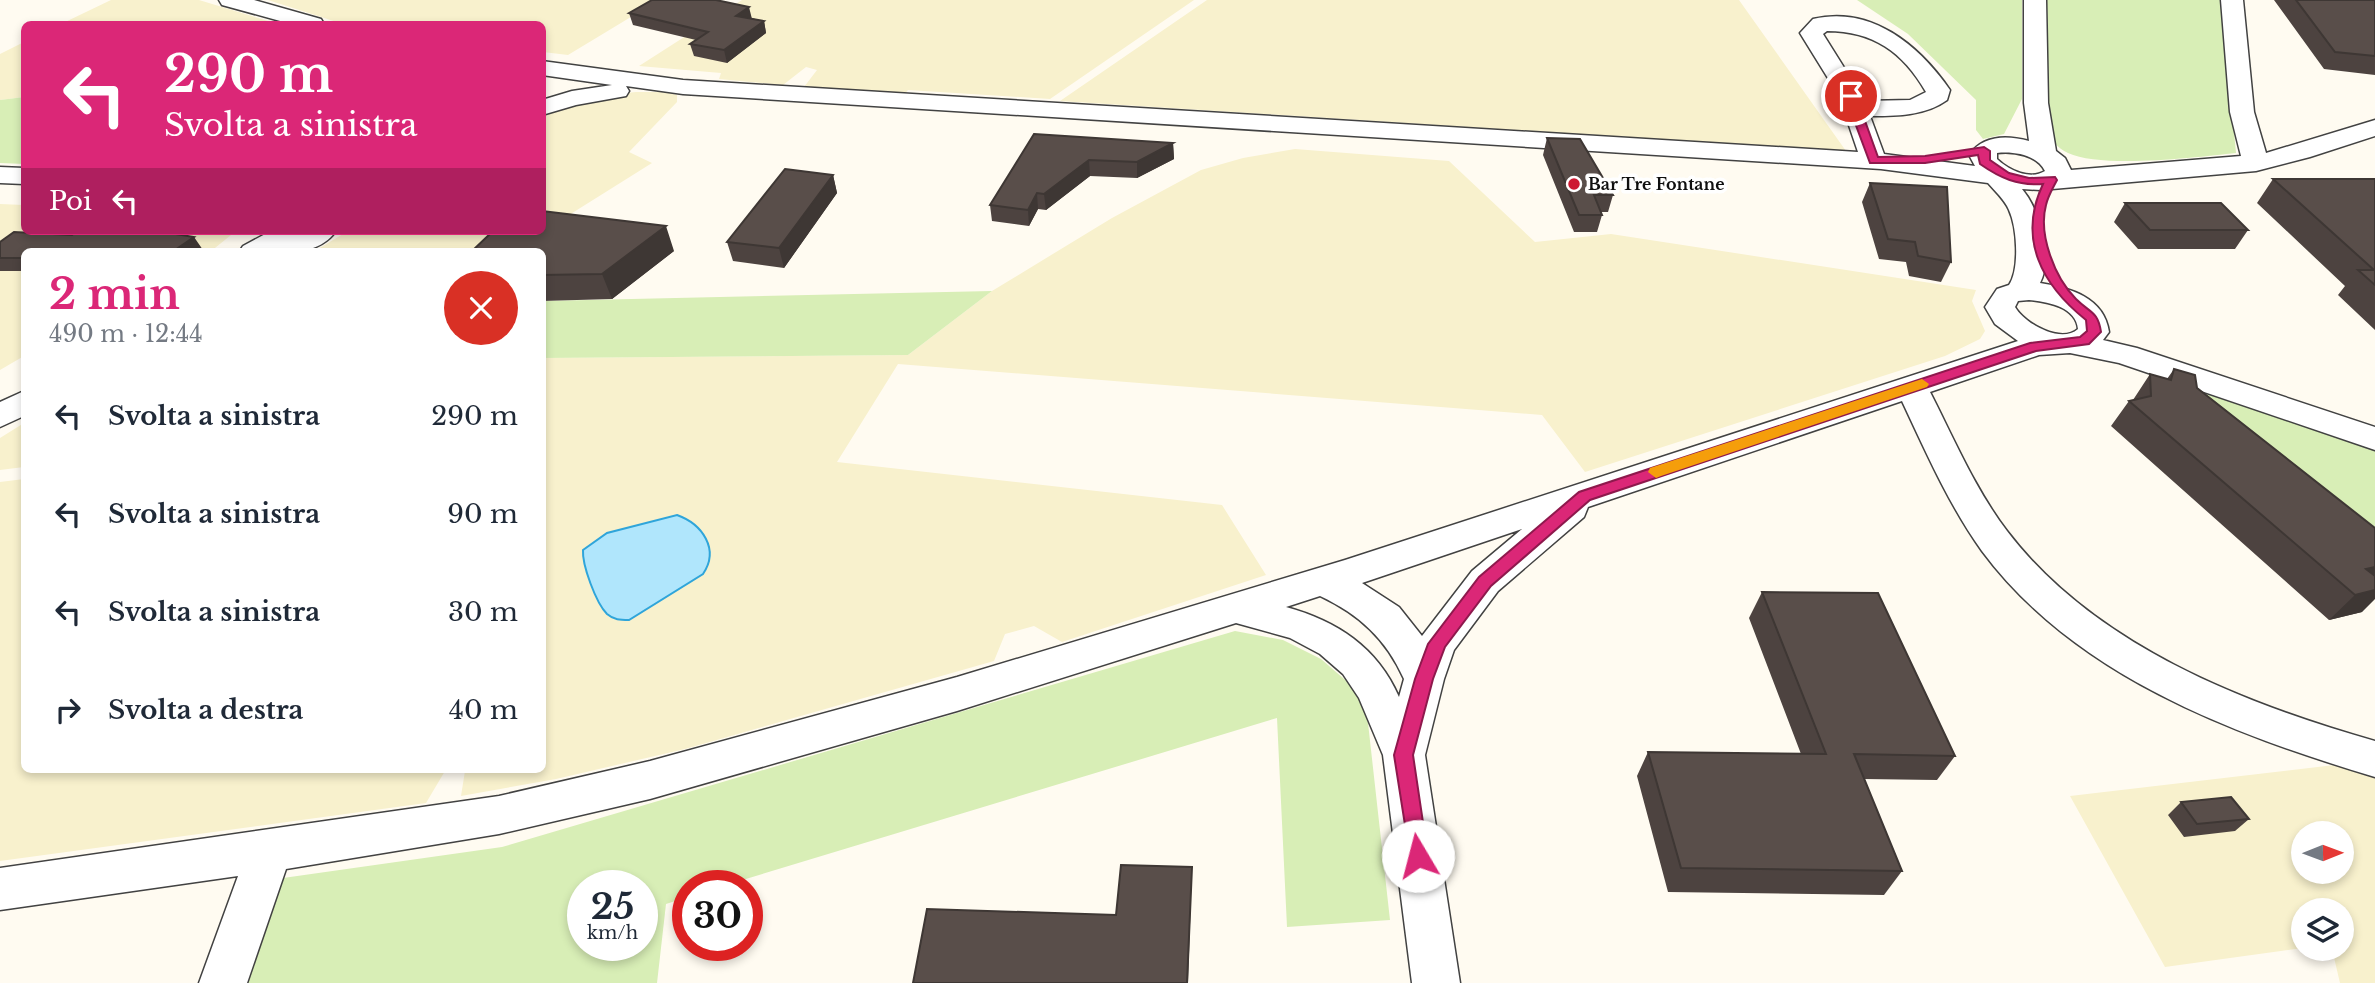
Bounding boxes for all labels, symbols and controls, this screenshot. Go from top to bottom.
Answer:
text: 290 m [164,44,333,105]
icon: left [49,49,140,140]
pin [1821,66,1881,126]
icon: arrive [1832,77,1870,115]
text: Svolta a sinistra [164,105,417,145]
place label: Bar Tre Fontane [1588,174,1725,194]
marker: Bar Tre Fontane [1566,176,1582,192]
icon: left [106,182,144,220]
text: Poi [49,185,92,217]
text: 2 min [49,268,180,320]
button: close [444,271,518,345]
text: 490 m · 12:44 [49,320,203,348]
icon: left [49,397,87,435]
text: Svolta a sinistra [108,400,320,432]
text: 290 m [431,400,518,432]
icon: left [49,495,87,533]
text: Svolta a sinistra [108,498,320,530]
text: 90 m [447,498,518,530]
icon: left [49,593,87,631]
text: Svolta a sinistra [108,596,320,628]
text: 30 m [448,596,518,628]
icon: right [49,691,87,729]
text: Svolta a destra [108,694,304,726]
text: 40 m [449,694,518,726]
position arrow [1381,819,1455,893]
north arrow [2291,821,2354,884]
map controls [2291,821,2354,961]
speed limit sign: 30 [672,870,763,961]
text: 25 [591,885,634,928]
button: layers [2291,898,2354,961]
text: km/h [587,922,638,944]

